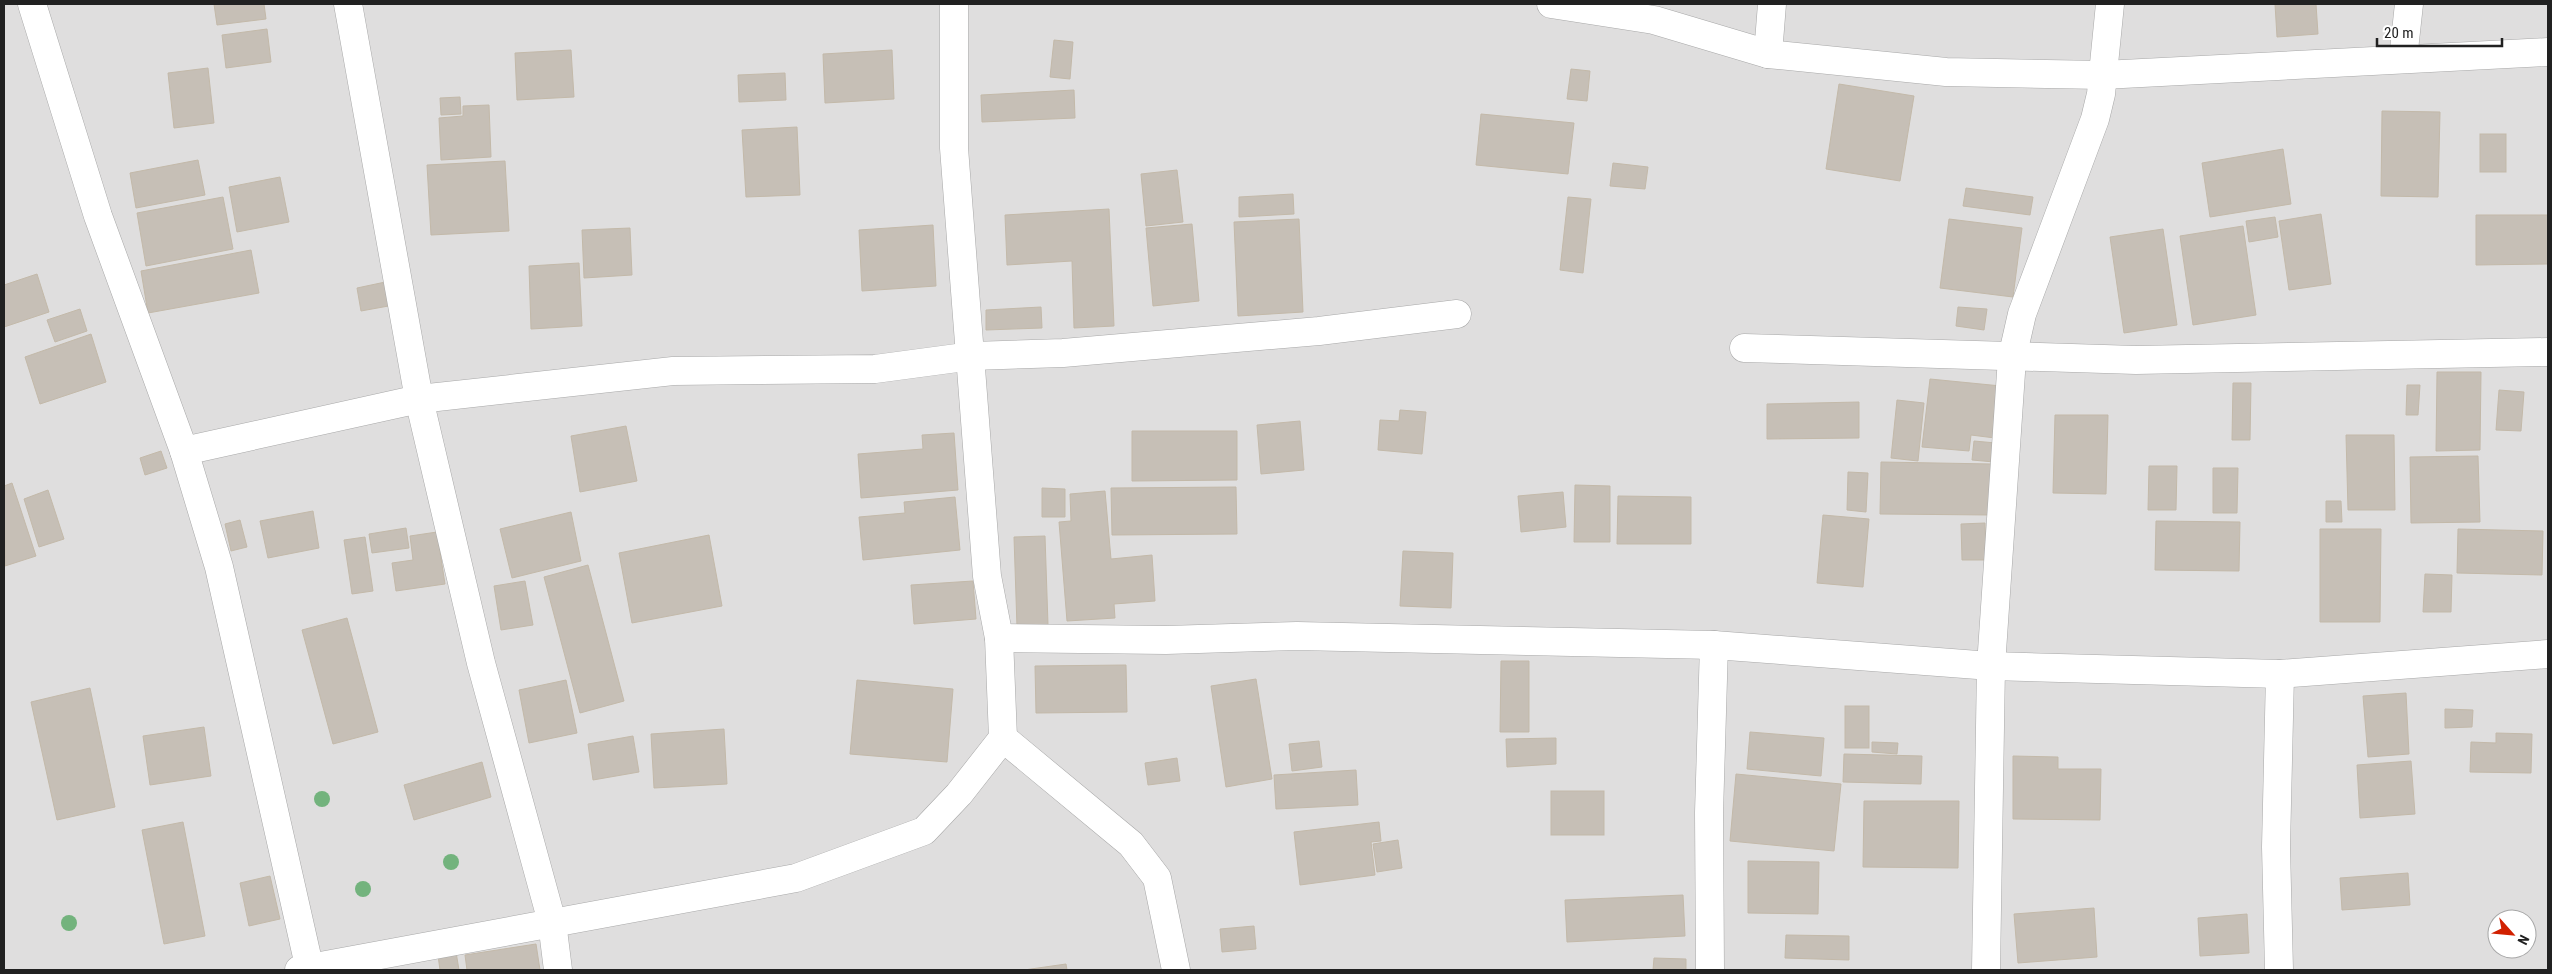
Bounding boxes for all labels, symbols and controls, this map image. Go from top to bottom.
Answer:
scale bar [2377,15,2502,47]
text: 20 m [2384,24,2414,42]
north arrow [2487,909,2537,959]
text: N [2515,932,2533,947]

